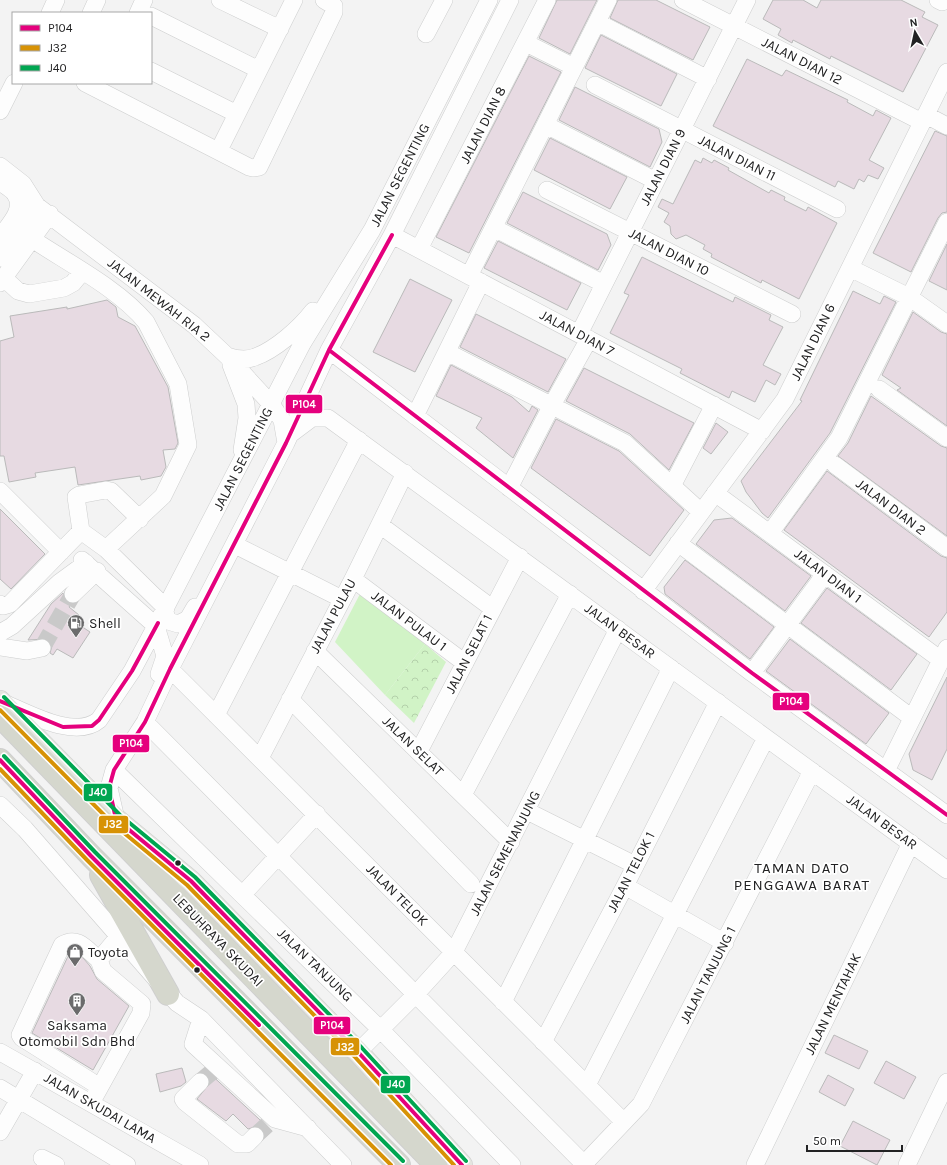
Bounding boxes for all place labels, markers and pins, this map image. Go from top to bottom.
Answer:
fuel station icon: Shell [66,613,86,638]
place label: Shell [89,615,121,632]
unlabelled marker [173,858,183,868]
shop icon: Toyota [65,942,85,967]
place label: Toyota [88,944,129,961]
unlabelled marker [192,965,202,975]
building icon: Saksama Otomobil Sdn Bhd [67,991,87,1016]
place label: Saksama Otomobil Sdn Bhd [19,1017,135,1050]

